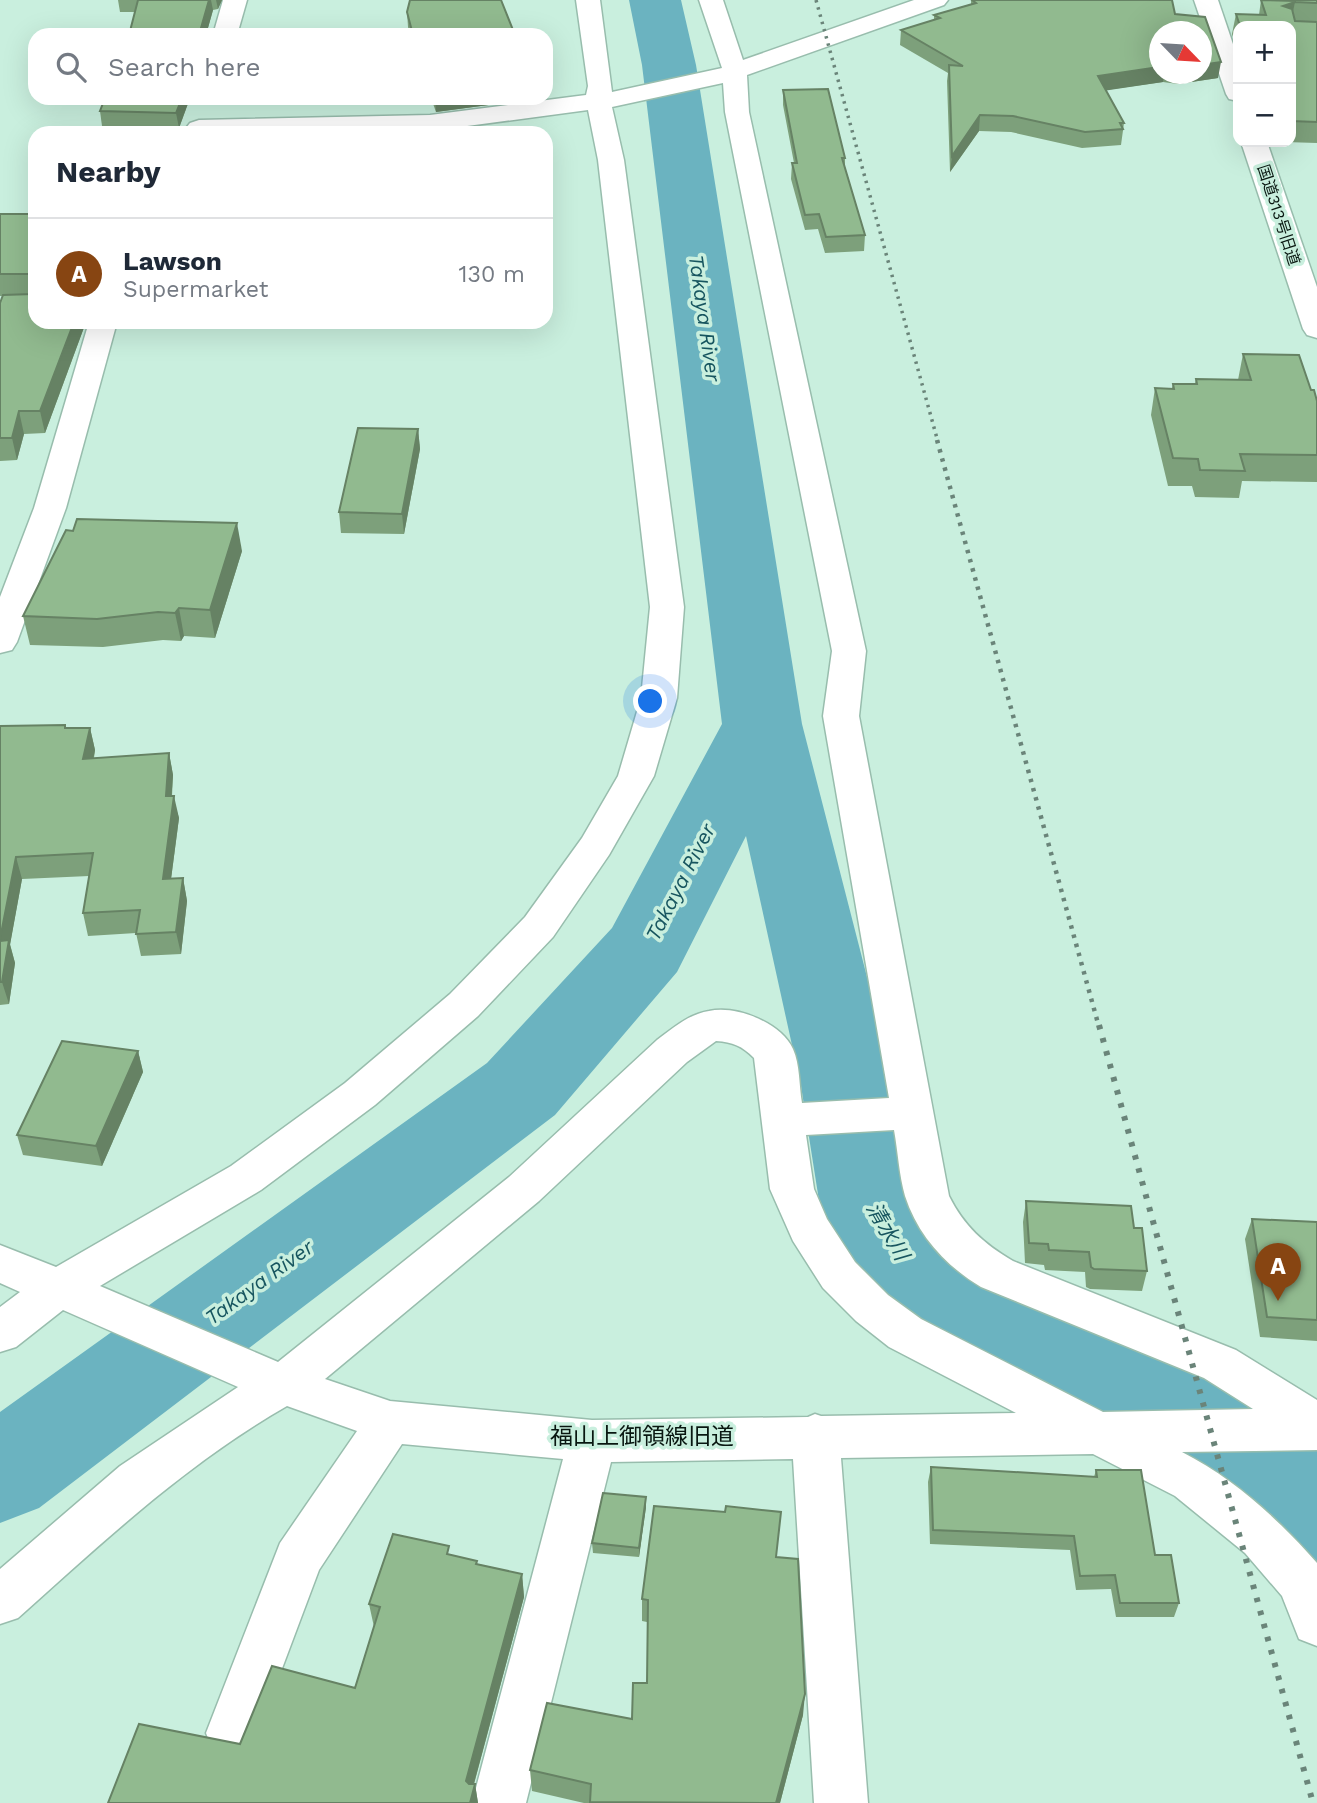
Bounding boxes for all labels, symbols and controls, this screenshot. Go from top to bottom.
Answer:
north arrow [1149,21,1212,84]
map controls [1233,21,1296,147]
button: + [1233,21,1296,84]
search box [28,28,553,105]
icon: search [52,48,90,86]
text: Search here [108,52,260,82]
button: − [1233,84,1296,147]
text: Nearby [56,154,161,189]
street label: 国道313号旧道 [1254,162,1304,268]
text: Lawson [123,246,222,276]
water label: Takaya River [684,253,726,384]
text: A [71,261,87,288]
text: 130 m [459,261,525,288]
text: Supermarket [123,276,268,303]
your location [633,684,667,718]
water label: Takaya River [640,819,721,945]
water label: 清水川 [861,1197,916,1266]
water label: Takaya River [200,1234,319,1330]
pin: A [1255,1243,1301,1301]
street label: 福山上御領線旧道 [550,1423,734,1450]

